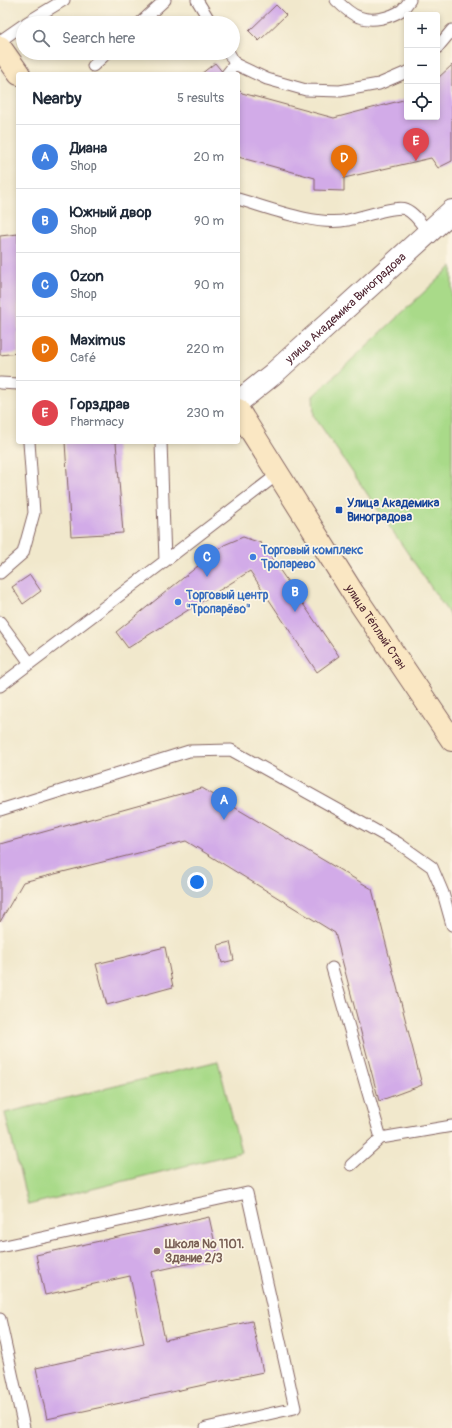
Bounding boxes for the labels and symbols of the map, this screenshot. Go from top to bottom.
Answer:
pin: E [403,128,429,161]
pin: D [331,145,357,178]
street label: улица Академика Виноградова [282,249,410,368]
place label: Улица Академика Виноградова [347,496,440,525]
marker: Улица Академика Виноградова [334,505,344,515]
place label: Торговый комплекс Тропарево [260,543,363,572]
pin: C [194,544,220,577]
marker: Торговый комплекс Тропарево [248,552,258,562]
pin: B [282,579,308,612]
street label: улица Тёплый Стан [341,581,409,673]
place label: Торговый центр "Тропарёво" [185,588,269,617]
marker: Торговый центр "Тропарёво" [173,597,183,607]
pin: A [211,787,237,820]
your location [187,872,207,892]
place label: Школа № 1101. Здание 2/3 [164,1237,244,1266]
marker: Школа № 1101. Здание 2/3 [152,1246,162,1256]

